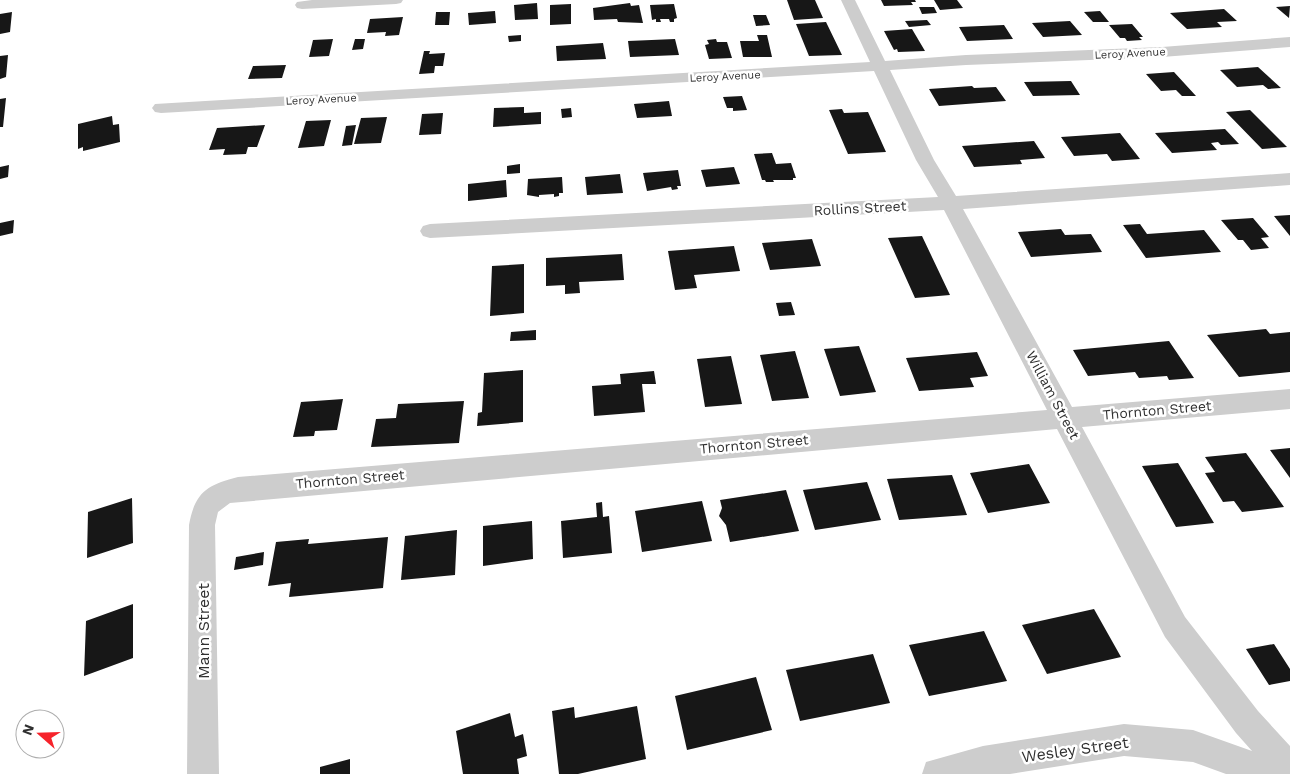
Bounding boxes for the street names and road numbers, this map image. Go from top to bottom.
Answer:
street label: Leroy Avenue [1094,45,1166,62]
street label: Leroy Avenue [689,68,761,85]
street label: Leroy Avenue [285,91,357,108]
street label: Rollins Street [813,198,907,218]
street label: William Street [1023,348,1083,442]
street label: Thornton Street [1102,397,1212,423]
street label: Thornton Street [699,431,809,457]
street label: Thornton Street [295,466,405,492]
street label: Mann Street [194,583,213,679]
street label: Wesley Street [1020,733,1130,766]

